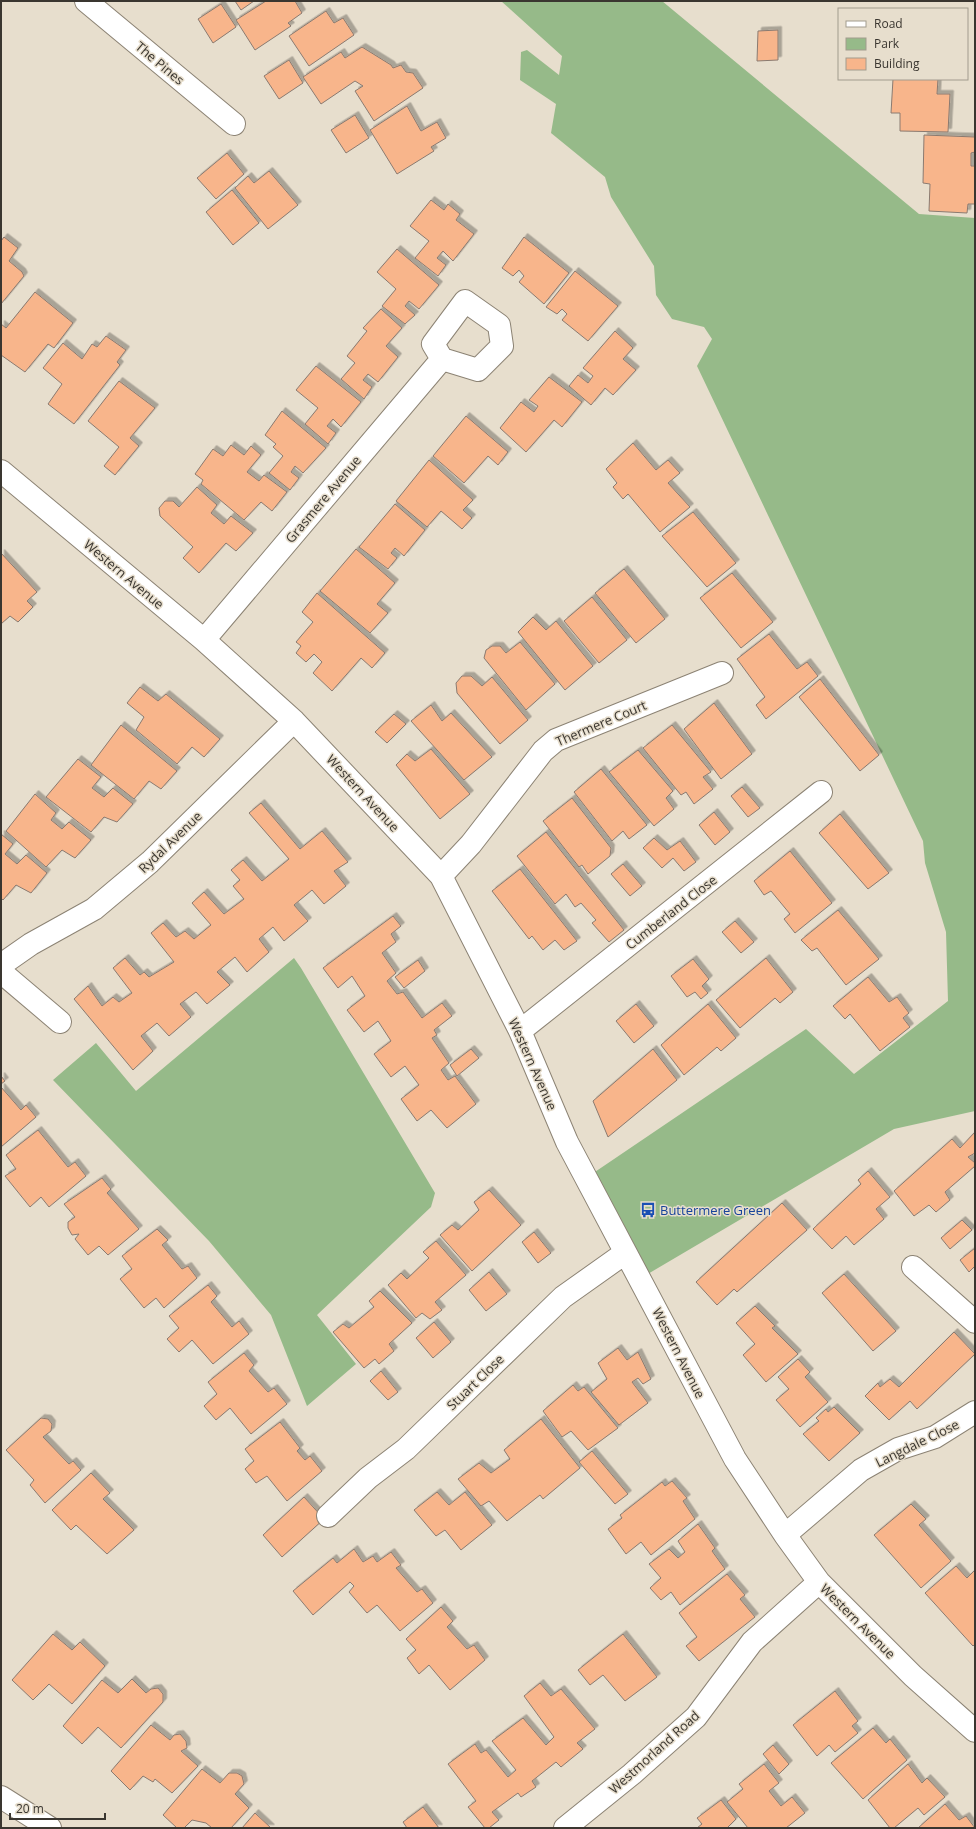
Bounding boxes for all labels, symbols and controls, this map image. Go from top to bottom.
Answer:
legend [838,8,968,80]
text: Road [874,15,903,32]
text: Park [874,35,900,52]
street label: The Pines [132,37,188,89]
text: Building [874,55,920,72]
street label: Grasmere Avenue [281,452,365,546]
street label: Western Avenue [80,535,168,613]
street label: Thermere Court [553,696,649,750]
street label: Western Avenue [323,751,403,835]
street label: Rydal Avenue [134,807,206,877]
street label: Cumberland Close [622,871,720,953]
street label: Western Avenue [505,1015,561,1113]
bus stop icon: Buttermere Green [639,1201,657,1219]
place label: Buttermere Green [660,1201,771,1219]
street label: Western Avenue [648,1305,710,1401]
street label: Stuart Close [442,1350,508,1414]
street label: Langdale Close [872,1415,962,1471]
street label: Western Avenue [817,1580,899,1662]
street label: Westmorland Road [605,1706,703,1798]
scale bar [10,1795,105,1821]
text: 20 m [16,1800,44,1817]

